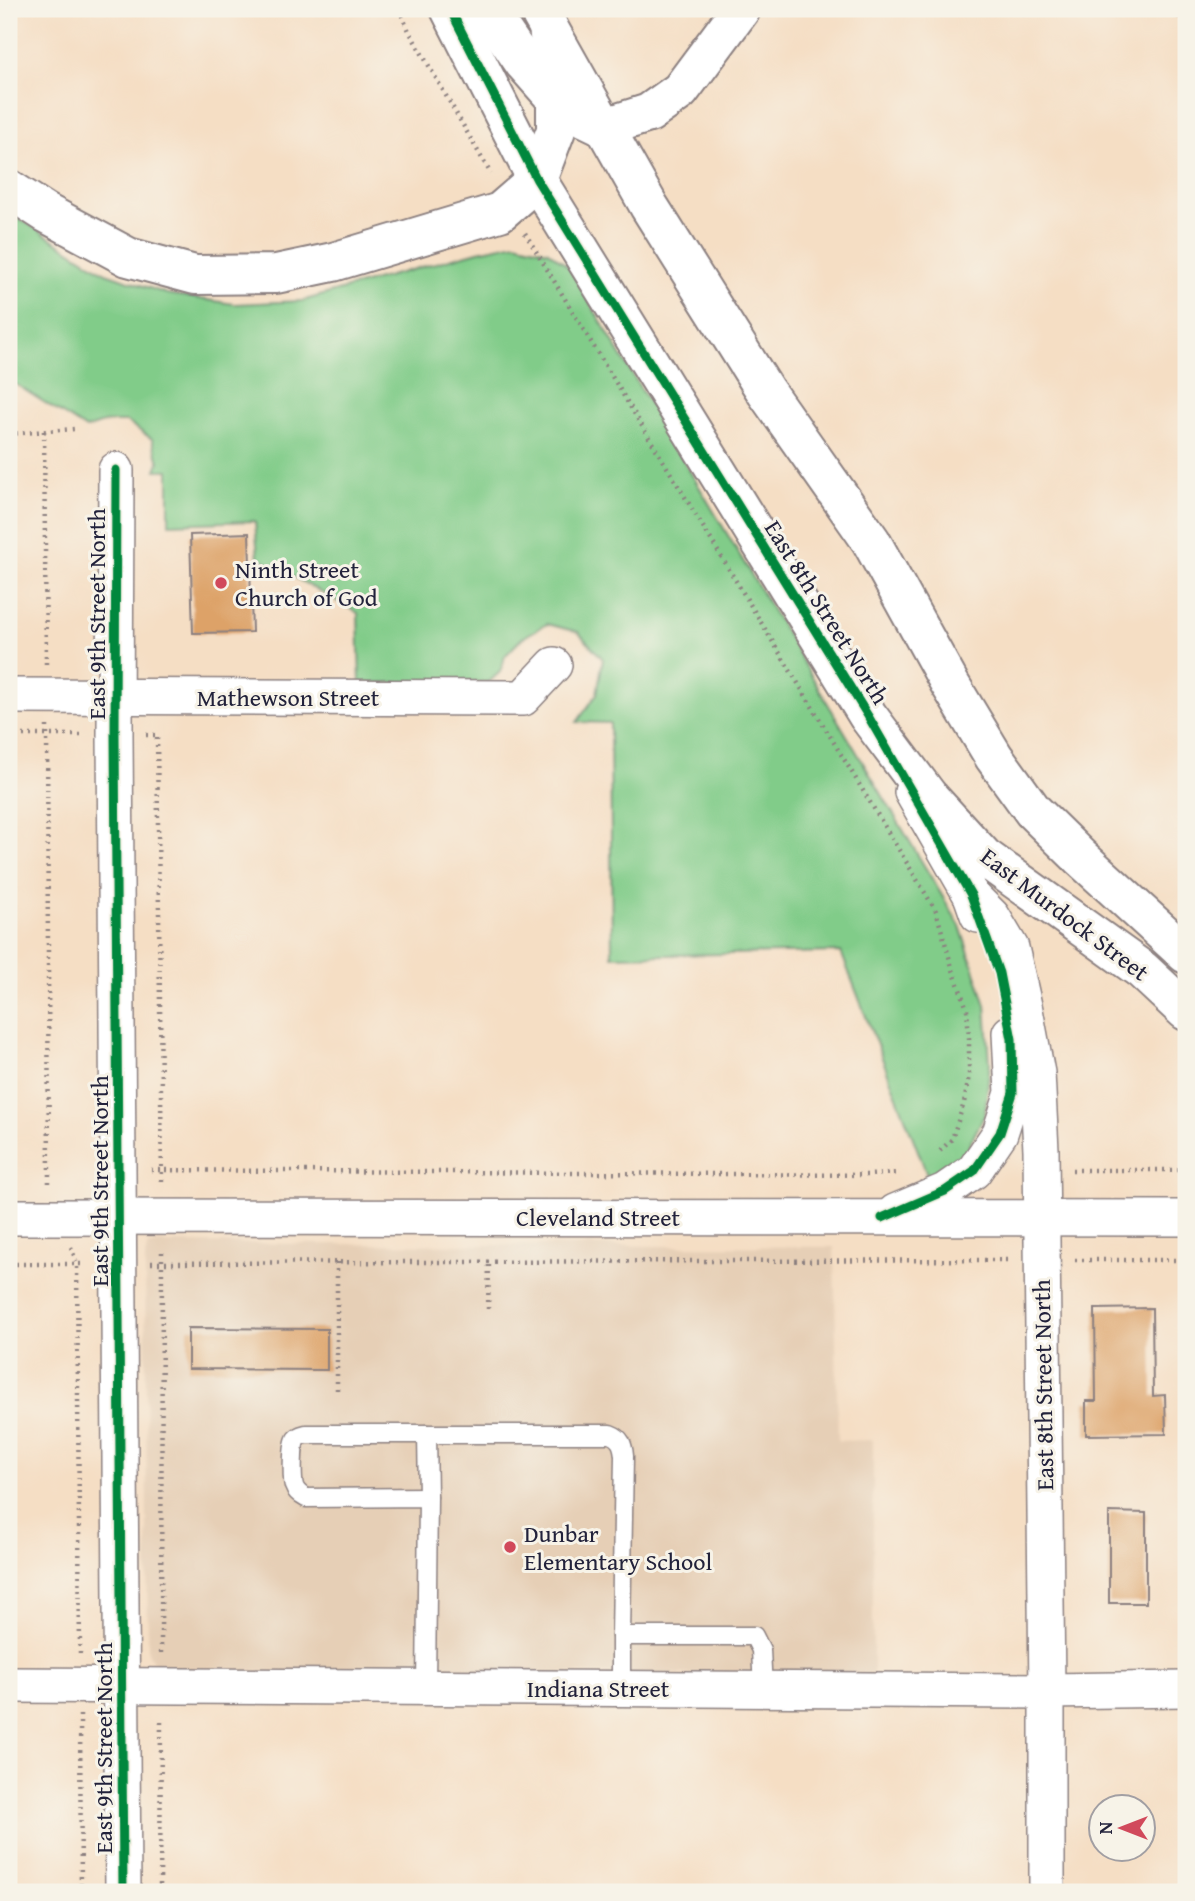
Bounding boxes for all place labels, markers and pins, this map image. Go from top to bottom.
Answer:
place label: Ninth Street Church of God [235,552,378,615]
marker: Ninth Street Church of God [213,575,229,591]
place label: Dunbar Elementary School [524,1516,712,1579]
marker: Dunbar Elementary School [502,1539,518,1555]

